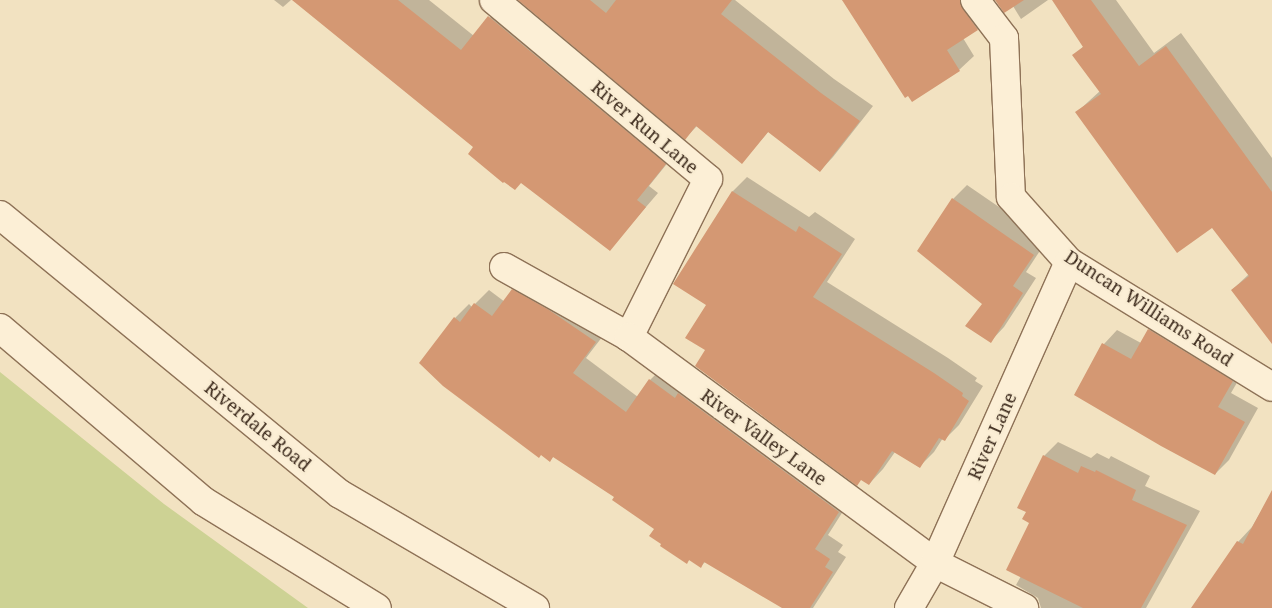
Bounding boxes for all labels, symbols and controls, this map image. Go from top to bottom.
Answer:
street label: River Run Lane [587,76,703,178]
street label: Duncan Williams Road [1061,245,1237,371]
street label: Riverdale Road [200,377,316,475]
street label: River Valley Lane [697,384,831,490]
street label: River Lane [963,389,1021,483]

